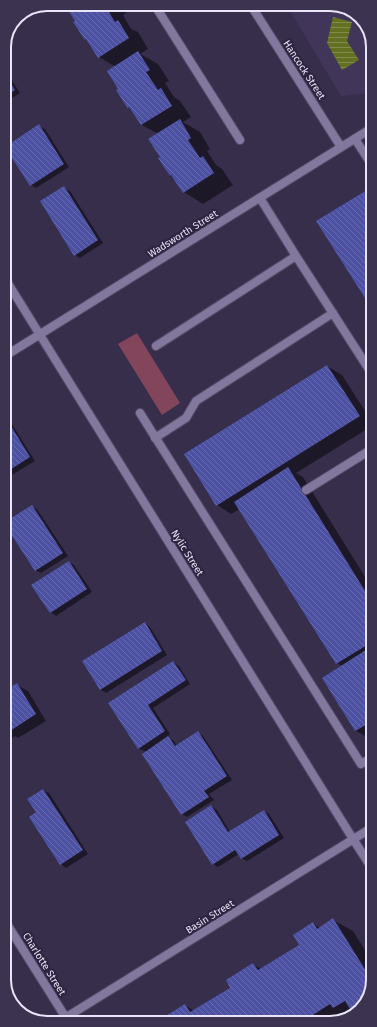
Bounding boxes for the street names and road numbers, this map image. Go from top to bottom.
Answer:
street label: Hancock Street [280,38,328,102]
street label: Wadsworth Street [146,207,220,260]
street label: Nylic Street [168,528,206,579]
street label: Basin Street [184,897,237,937]
street label: Charlotte Street [20,930,68,998]

